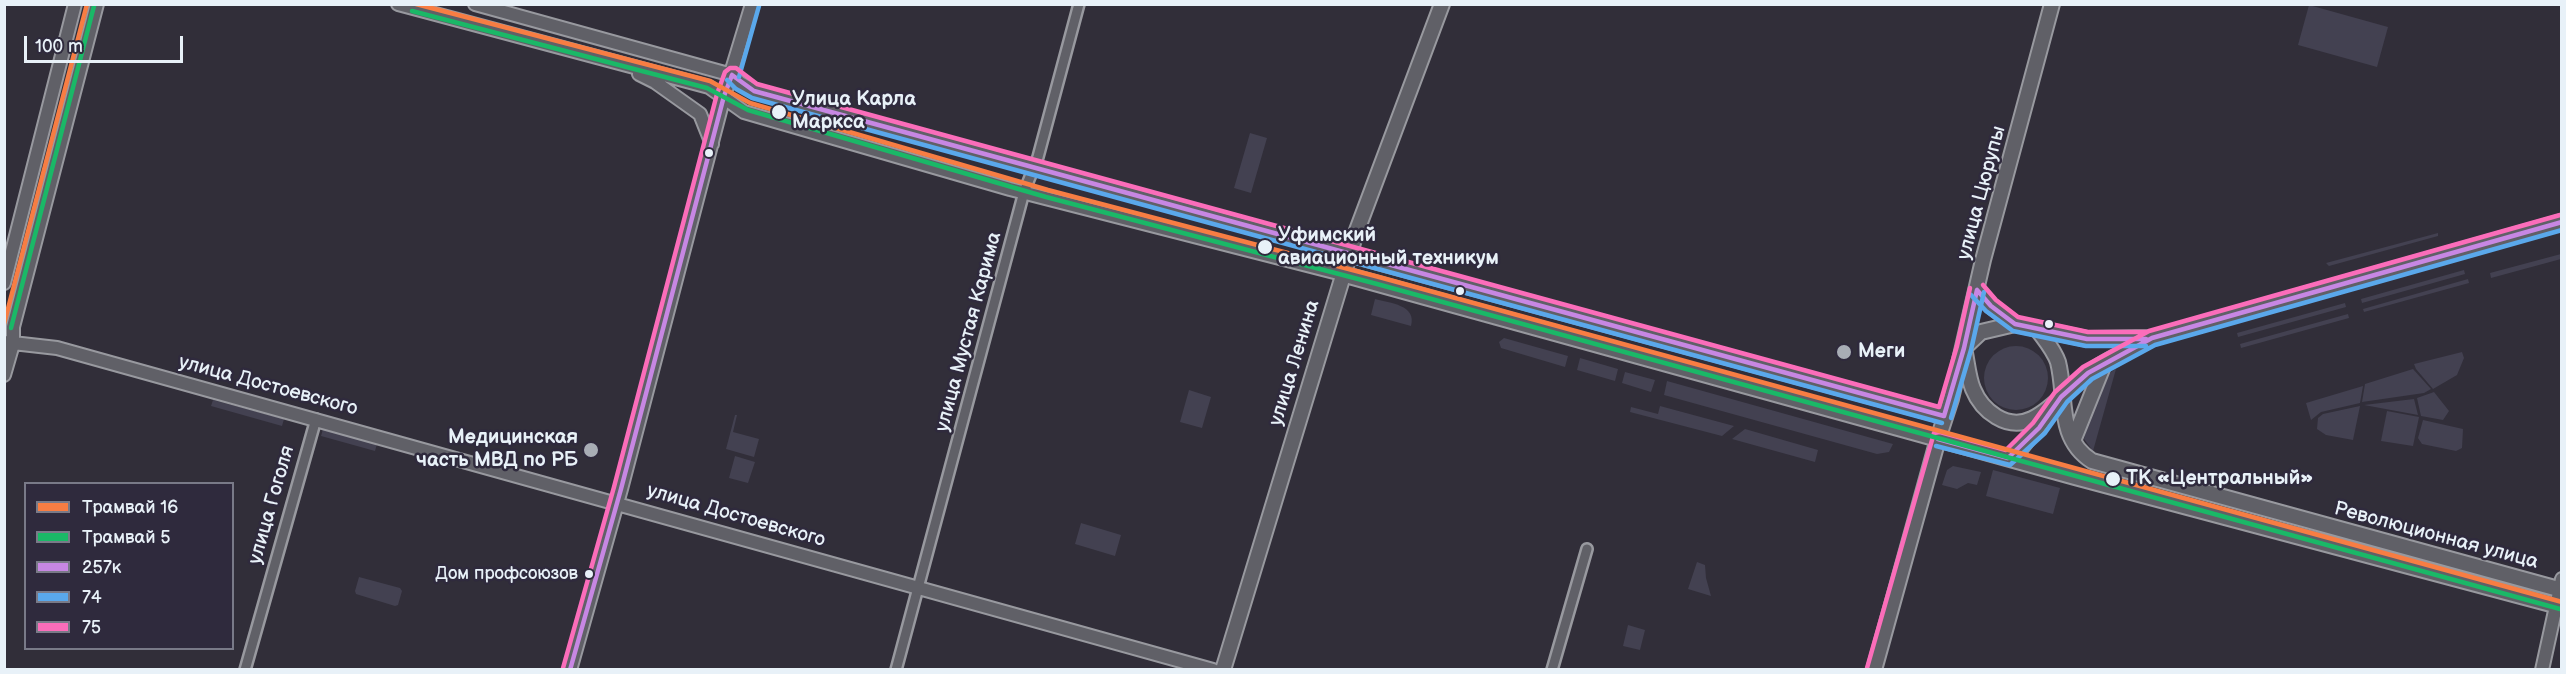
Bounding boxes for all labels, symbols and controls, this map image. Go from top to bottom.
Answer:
scale bar [27,24,186,62]
text: 100 m [35,36,83,57]
place label: Улица Карла Маркса [792,88,916,135]
marker: Улица Карла Маркса [770,103,788,121]
street label: улица Цюрупы [1953,124,2011,262]
unlabelled marker [703,147,715,159]
place label: Уфимский авиационный техникум [1278,224,1499,271]
street label: улица Мустая Карима [931,229,1007,435]
marker: Уфимский авиационный техникум [1256,238,1274,256]
unlabelled marker [1454,285,1466,297]
street label: улица Ленина [1264,297,1326,429]
unlabelled marker [2043,318,2055,330]
place label: Меги [1858,340,1905,364]
marker: Меги [1835,343,1853,361]
street label: улица Достоевского [176,351,360,421]
place label: Медицинская часть МВД по РБ [416,426,578,473]
marker: Медицинская часть МВД по РБ [582,441,600,459]
street label: улица Гоголя [244,443,300,567]
place label: ТК «Центральный» [2126,467,2313,491]
marker: ТК «Центральный» [2104,470,2122,488]
street label: улица Достоевского [644,479,828,553]
legend [24,482,234,650]
text: Трамвай 16 [82,497,178,518]
street label: Революционная улица [2331,497,2541,575]
text: Трамвай 5 [82,527,171,548]
text: 257к [82,557,121,578]
place label: Дом профсоюзов [435,563,578,585]
marker: Дом профсоюзов [583,568,595,580]
text: 74 [82,587,102,608]
text: 75 [82,617,101,638]

